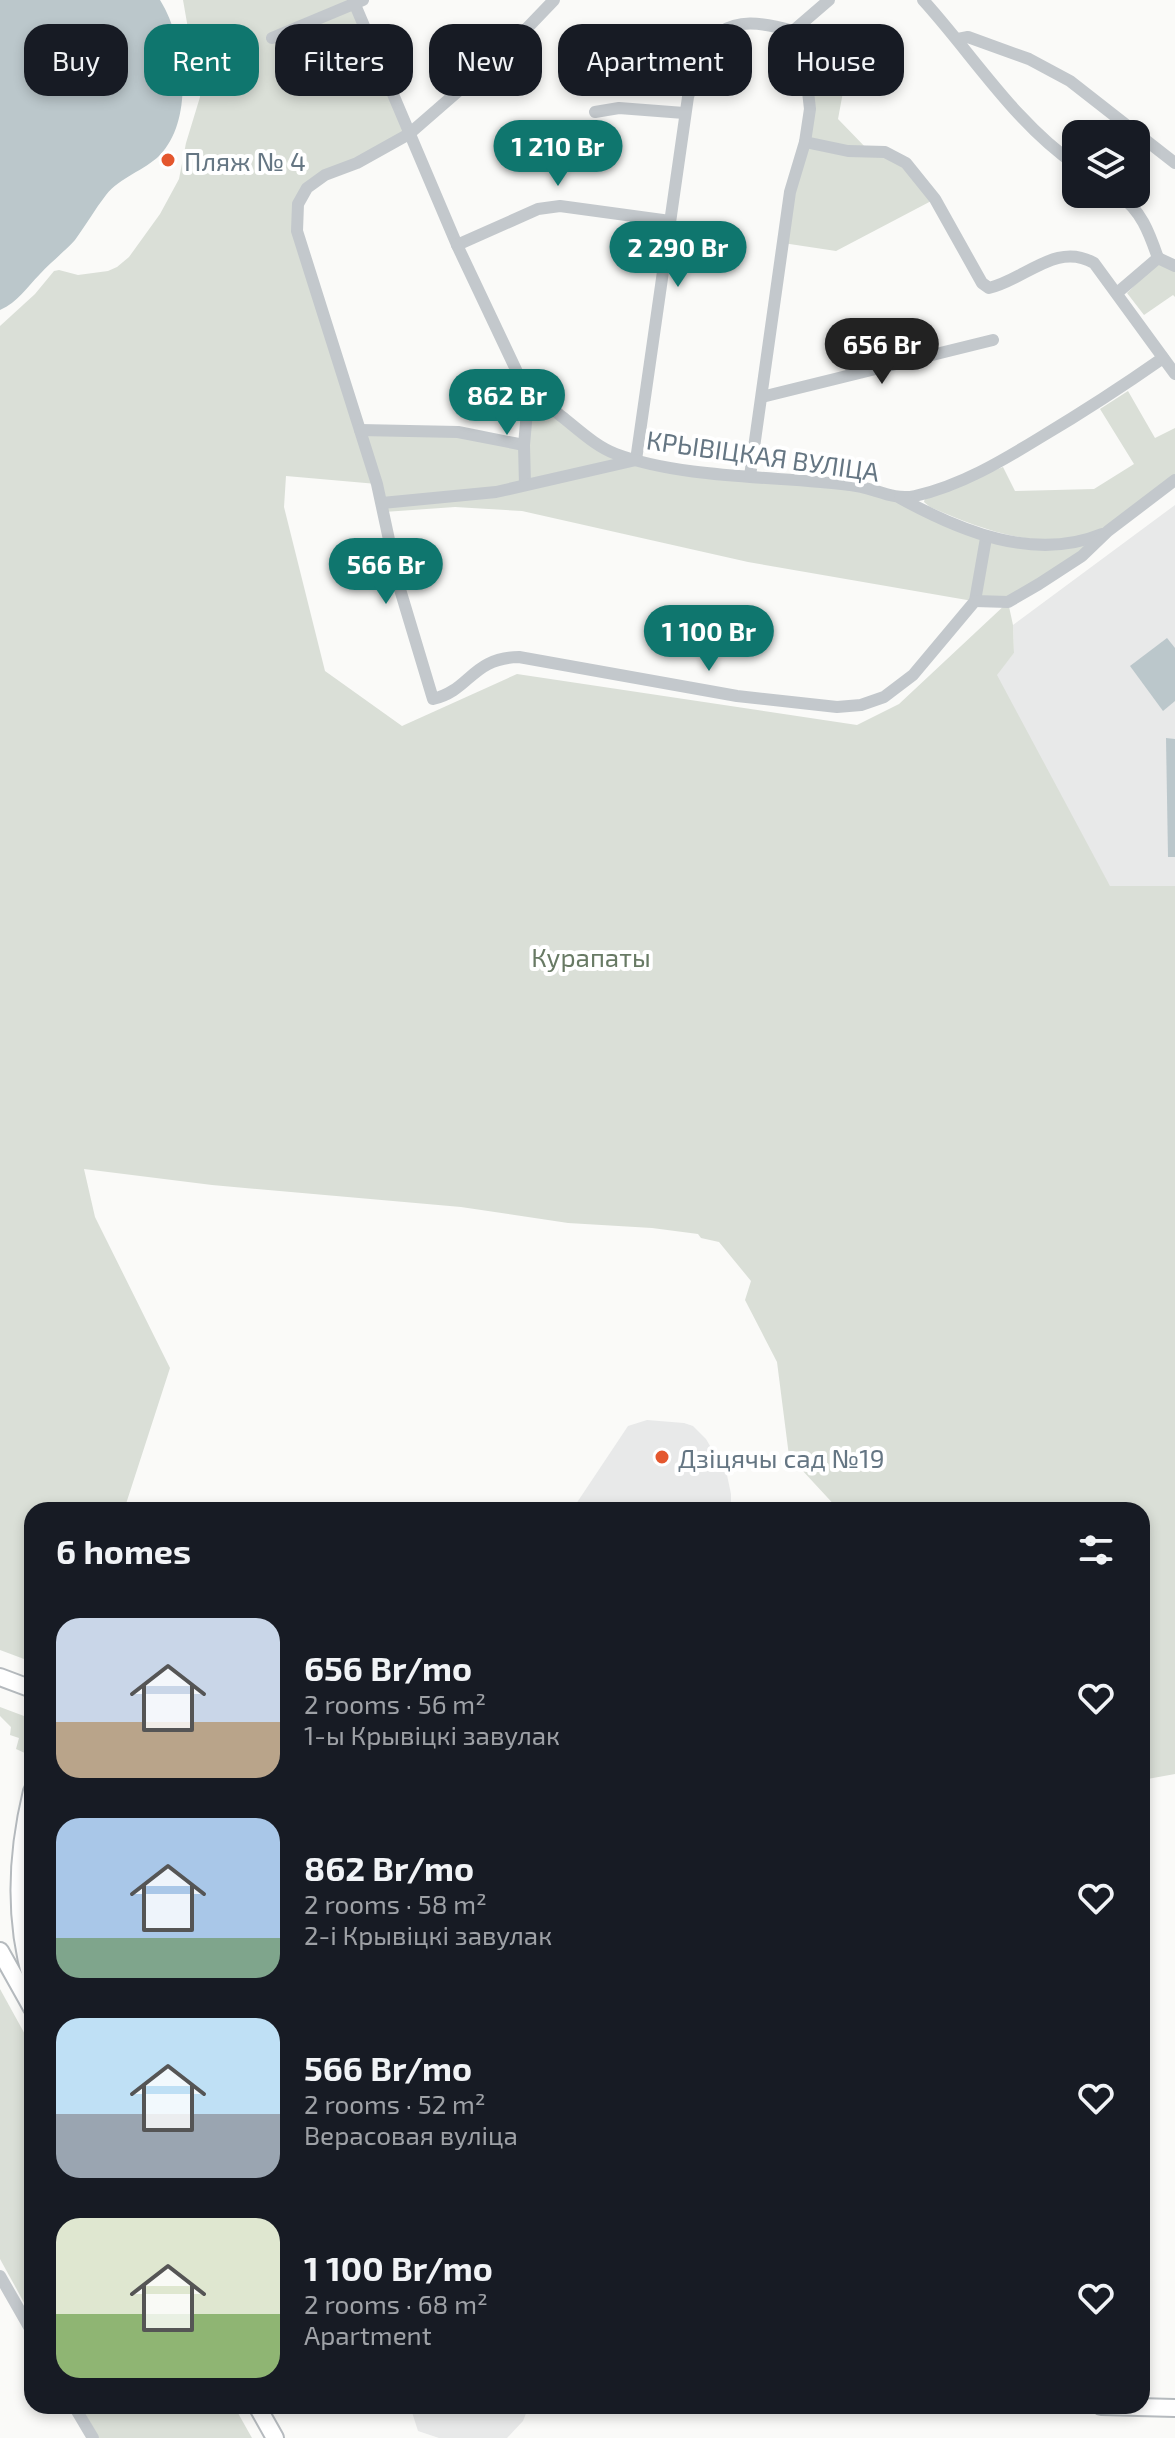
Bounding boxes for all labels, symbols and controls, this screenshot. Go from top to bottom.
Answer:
chip: Buy [24,24,128,96]
chip: Rent [144,24,259,96]
chip: Filters [275,24,413,96]
chip: New [429,24,542,96]
chip: Apartment [558,24,752,96]
chip: House [768,24,904,96]
pin: 1 210 Br [475,120,641,188]
map controls [1062,120,1150,208]
button: layers [1062,120,1150,208]
text: 1 210 Br [512,130,604,161]
place label: Пляж № 4 [184,145,306,176]
marker: Пляж № 4 [159,151,177,169]
pin: 2 290 Br [595,221,761,289]
text: 2 290 Br [628,231,728,262]
pin: 656 Br [817,318,947,386]
text: 656 Br [843,328,921,359]
pin: 862 Br [442,369,572,437]
text: 862 Br [467,379,547,410]
street label: КРЫВІЦКАЯ ВУЛІЦА [645,423,881,487]
pin: 566 Br [321,538,451,606]
text: 566 Br [347,548,425,579]
pin: 1 100 Br [626,605,792,673]
text: 1 100 Br [662,615,756,646]
park label: Курапаты [531,941,651,973]
place label: Дзіцячы сад №19 [678,1442,885,1473]
marker: Дзіцячы сад №19 [653,1448,671,1466]
icon: filters [1074,1528,1118,1572]
text: 6 homes [56,1530,191,1571]
text: 656 Br/mo [304,1647,472,1688]
icon: home [120,1650,216,1746]
icon: heart [1074,1676,1118,1720]
text: 2 rooms · 56 m² [304,1688,486,1719]
text: 1-ы Крывіцкі завулак [304,1719,560,1750]
text: 862 Br/mo [304,1847,474,1888]
icon: home [120,1850,216,1946]
icon: heart [1074,1876,1118,1920]
text: 2 rooms · 58 m² [304,1888,487,1919]
text: 2-і Крывіцкі завулак [304,1919,552,1950]
text: 566 Br/mo [304,2047,472,2088]
icon: home [120,2050,216,2146]
icon: heart [1074,2076,1118,2120]
text: 2 rooms · 52 m² [304,2088,486,2119]
text: Верасовая вуліца [304,2119,518,2150]
text: 1 100 Br/mo [304,2247,493,2288]
icon: home [120,2250,216,2346]
icon: heart [1074,2276,1118,2320]
text: 2 rooms · 68 m² [304,2288,488,2319]
text: Apartment [304,2319,432,2350]

